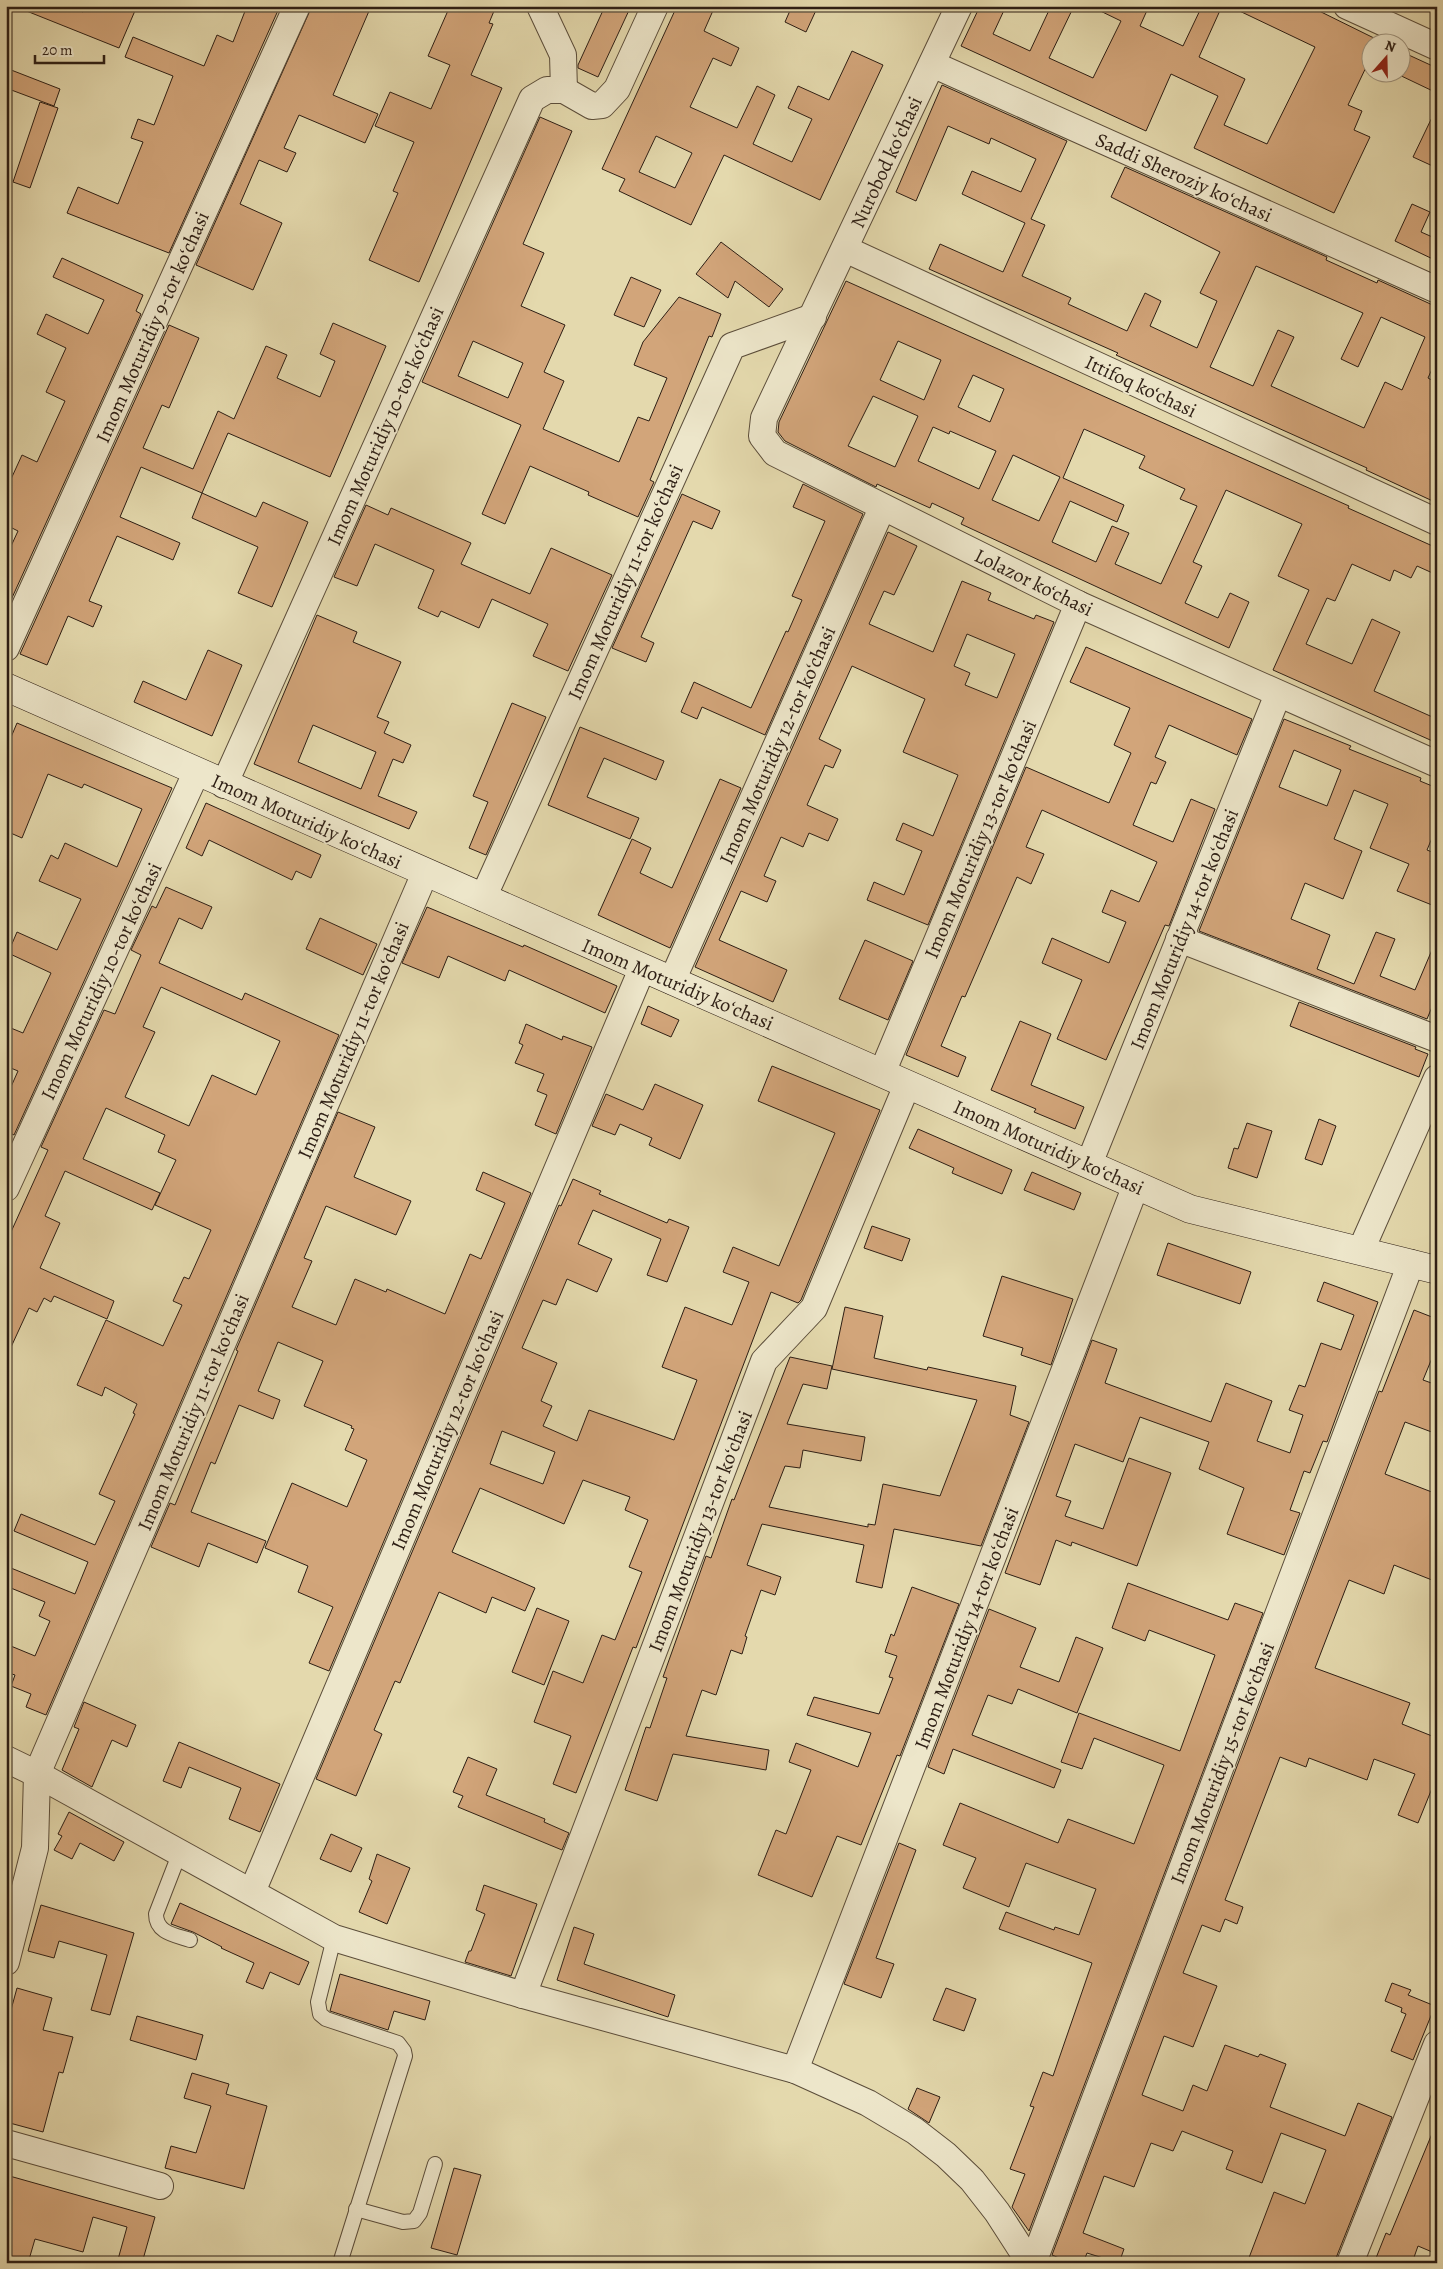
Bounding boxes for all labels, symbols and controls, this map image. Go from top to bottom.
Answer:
scale bar [35,32,104,64]
north arrow [1360,32,1410,82]
text: N [1382,36,1398,57]
text: 20 m [42,40,73,60]
street label: Nurobod koʻchasi [844,92,929,233]
street label: Saddi Sheroziy koʻchasi [1091,126,1277,229]
street label: Imom Moturidiy 9-tor koʻchasi [89,207,216,447]
street label: Imom Moturidiy 10-tor koʻchasi [320,302,450,550]
street label: Ittifoq ko‘chasi [1080,349,1201,424]
street label: Imom Moturidiy 11-tor koʻchasi [561,460,690,704]
street label: Lolazor ko‘chasi [970,542,1098,623]
street label: Imom Moturidiy 12-tor koʻchasi [713,622,842,869]
street label: Imom Moturidiy 13-tor koʻchasi [918,716,1043,963]
street label: Imom Moturidiy koʻchasi [207,767,406,876]
street label: Imom Moturidiy 14-tor koʻchasi [1124,805,1245,1054]
street label: Imom Moturidiy 10-tor koʻchasi [34,858,168,1104]
street label: Imom Moturidiy 11-tor koʻchasi [291,917,416,1163]
street label: Imom Moturidiy koʻchasi [578,932,778,1037]
street label: Imom Moturidiy koʻchasi [949,1093,1148,1202]
street label: Imom Moturidiy 11-tor koʻchasi [131,1289,256,1535]
street label: Imom Moturidiy 12-tor koʻchasi [385,1306,510,1554]
street label: Imom Moturidiy 13-tor koʻchasi [642,1406,759,1656]
street label: Imom Moturidiy 14-tor koʻchasi [908,1503,1025,1753]
street label: Imom Moturidiy 15-tor koʻchasi [1164,1638,1281,1888]

